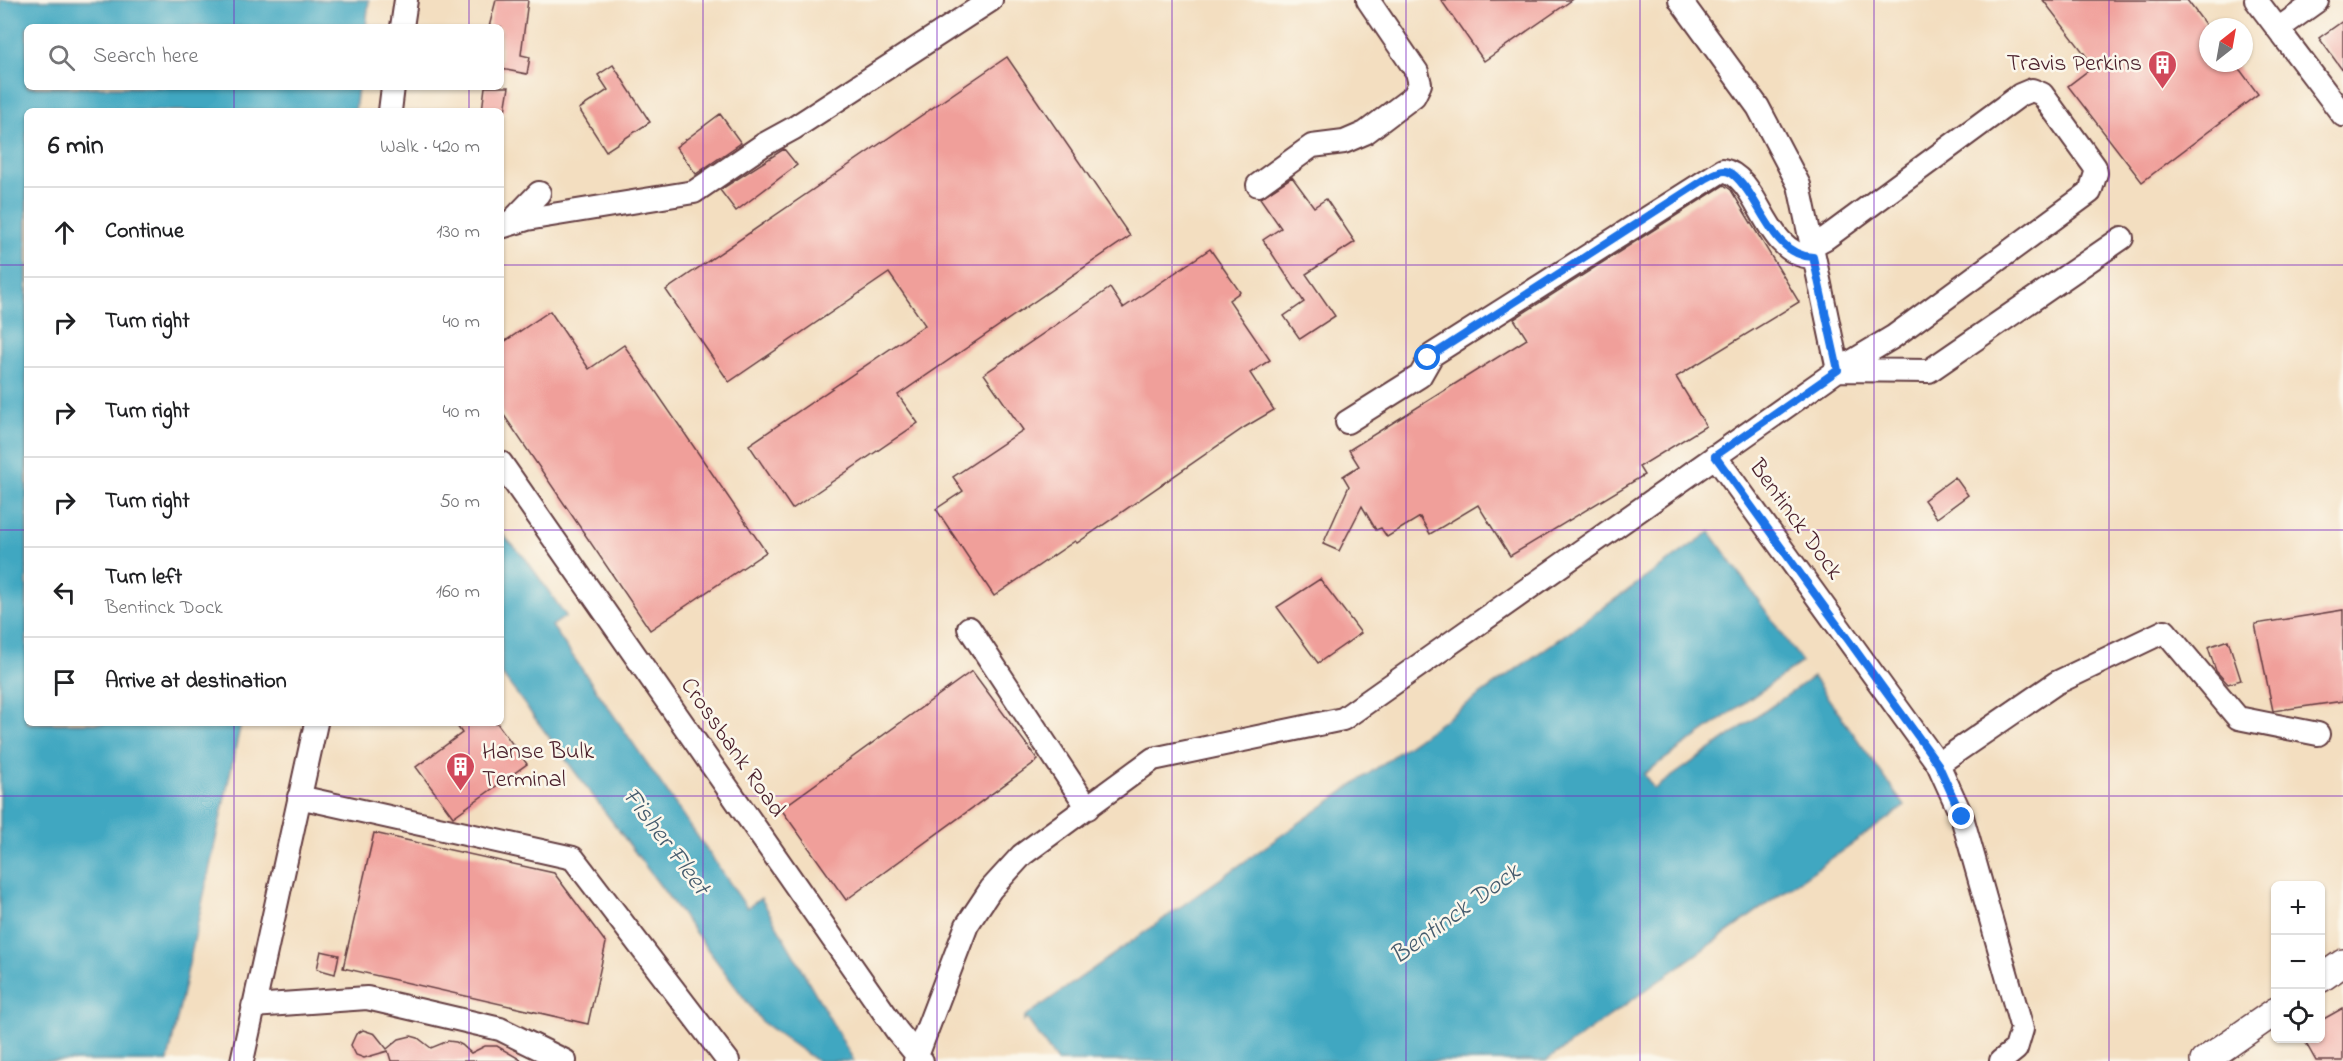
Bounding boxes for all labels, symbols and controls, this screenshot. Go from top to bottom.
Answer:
north arrow [2199,18,2253,72]
search box [24,24,504,90]
icon: search [45,41,78,74]
text: Search here [93,41,198,73]
place label: Travis Perkins [2007,47,2142,82]
building icon: Travis Perkins [2147,48,2179,90]
text: 6 min [48,128,104,166]
text: Walk · 420 m [380,133,480,162]
icon: ahead [48,216,81,249]
text: Continue [105,216,184,248]
text: 130 m [436,218,480,247]
icon: right [48,306,81,339]
text: Turn right [105,306,190,338]
text: 40 m [443,308,480,337]
route start [1414,344,1440,370]
icon: right [48,396,81,429]
text: Turn right [105,396,190,428]
text: 40 m [443,398,480,427]
street label: Bentinck Dock [1739,452,1851,588]
icon: right [48,486,81,519]
text: Turn right [105,486,190,518]
text: 50 m [439,488,480,517]
text: Turn left [105,562,182,594]
icon: left [48,576,81,609]
text: 160 m [436,578,480,607]
text: Bentinck Dock [105,594,223,623]
icon: arrive [48,666,81,699]
text: Arrive at destination [105,666,287,698]
street label: Crossbank Road [671,671,794,825]
place label: Hanse Bulk Terminal [482,735,595,798]
building icon: Hanse Bulk Terminal [445,750,477,792]
water label: Fisher Fleet [612,780,720,906]
route end [1948,803,1974,829]
water label: Bentinck Dock [1383,854,1530,975]
map controls [2271,881,2325,1043]
button: + [2271,881,2325,935]
button: − [2271,935,2325,989]
button: locate [2271,989,2325,1043]

